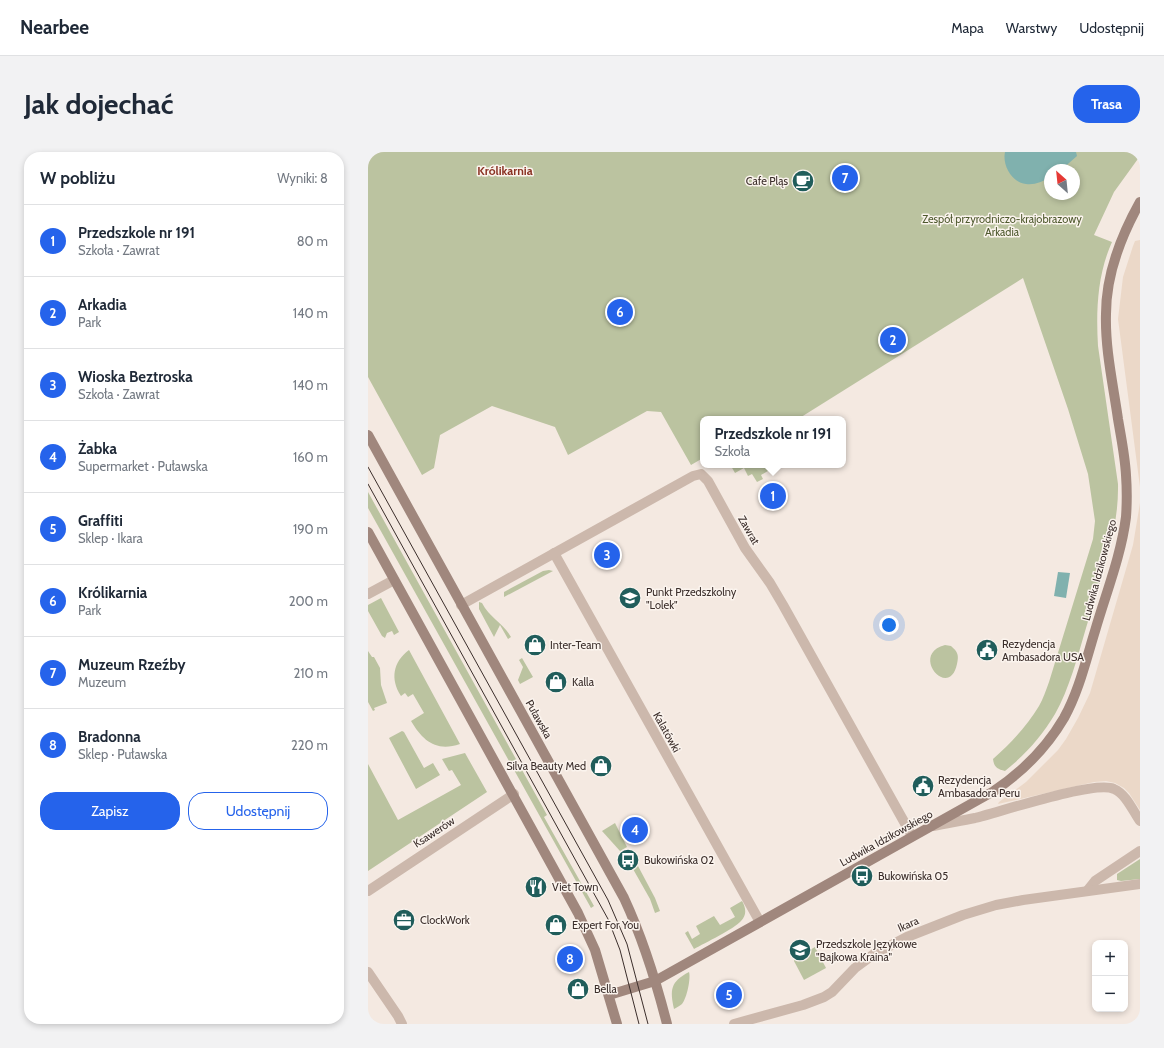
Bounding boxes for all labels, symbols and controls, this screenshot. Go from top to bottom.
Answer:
text: Nearbee [20,16,89,39]
text: Mapa [951,19,984,37]
text: Warstwy [1006,19,1057,37]
text: Udostępnij [1079,19,1144,37]
button: Trasa [1073,85,1140,123]
text: Jak dojechać [24,87,173,121]
district label: Królikarnia [477,163,533,178]
pin: 7 [832,163,858,193]
north arrow [1044,164,1080,200]
text: W pobliżu [40,168,115,188]
cafe icon: Cafe Pląs [790,168,816,194]
text: Wyniki: 8 [277,170,328,186]
place label: Cafe Pląs [746,174,788,188]
park label: Zespół przyrodniczo-krajobrazowy Arkadia [922,212,1082,239]
text: Przedszkole nr 191 [78,224,195,242]
text: 1 [51,233,55,249]
text: 80 m [297,233,328,249]
text: Szkoła · Zawrat [78,242,160,258]
text: Arkadia [78,296,127,314]
pin: 6 [607,297,633,327]
text: 2 [50,305,56,321]
text: 140 m [293,305,328,321]
text: Park [78,314,101,330]
pin: 2 [880,325,906,355]
text: Wioska Beztroska [78,368,193,386]
text: 3 [49,377,57,393]
text: 140 m [293,377,328,393]
text: Szkoła · Zawrat [78,386,160,402]
popup [700,416,846,468]
text: Przedszkole nr 191 [714,425,832,443]
text: Żabka [78,440,117,458]
text: Szkoła [714,443,750,459]
text: 4 [49,449,57,465]
text: 160 m [293,449,328,465]
text: Supermarket · Puławska [78,458,208,474]
pin: 1 [760,481,786,511]
text: Graffiti [78,512,123,530]
street label: Zawrat [735,513,763,547]
street label: Ludwika Idzikowskiego [1079,518,1119,622]
text: 5 [50,521,56,537]
text: 190 m [293,521,328,537]
text: Sklep · Ikara [78,530,143,546]
pin: 3 [594,540,620,570]
text: Królikarnia [78,584,147,602]
school or university icon: Punkt Przedszkolny "Lolek" [617,585,643,611]
place label: Punkt Przedszkolny "Lolek" [646,585,737,612]
text: 6 [49,593,57,609]
text: 200 m [289,593,328,609]
text: Park [78,602,101,618]
your location [879,615,899,635]
shop icon: Inter-Team [522,632,548,658]
public building icon: Rezydencja Ambasadora USA [974,637,1000,663]
place label: Rezydencja Ambasadora USA [1002,637,1084,664]
place label: Inter-Team [550,638,601,652]
text: Muzeum Rzeźby [78,656,186,674]
text: 7 [50,665,56,681]
text: 210 m [294,665,328,681]
shop icon: Kalla [543,669,569,695]
text: Muzeum [78,674,126,690]
place label: Kalla [572,675,595,689]
street label: Puławska [523,697,556,742]
street label: Kalatówki [650,709,684,755]
text: Bradonna [78,728,141,746]
text: 8 [49,737,57,753]
text: 220 m [291,737,328,753]
text: Sklep · Puławska [78,746,167,762]
shop icon: Silva Beauty Med [588,753,614,779]
place label: Silva Beauty Med [506,759,586,773]
public building icon: Rezydencja Ambasadora Peru [910,773,936,799]
place label: Rezydencja Ambasadora Peru [938,773,1020,800]
button: Zapisz [40,792,180,830]
button: Udostępnij [188,792,328,830]
street label: Ludwika Idzikowskiego [837,807,935,869]
street label: Ksawerów [411,813,457,851]
pin: 4 [622,815,648,845]
bus stop icon: Bukowińska 02 [615,847,641,873]
place label: Bukowińska 02 [644,853,714,867]
bus stop icon: Bukowińska 05 [849,863,875,889]
place label: Bukowińska 05 [878,869,948,883]
restaurant icon: Viet Town [523,874,549,900]
place label: Viet Town [552,880,598,894]
office icon: ClockWork [391,907,417,933]
shop icon: Expert For You [543,912,569,938]
place label: ClockWork [420,913,470,927]
street label: Ikara [895,913,921,935]
place label: Expert For You [572,918,639,932]
school or university icon: Przedszkole Językowe "Bajkowa Kraina" [787,937,813,963]
place label: Przedszkole Językowe "Bajkowa Kraina" [816,937,917,964]
map controls [1092,940,1128,1012]
button: + [1092,940,1128,976]
pin: 8 [557,944,583,974]
shop icon: Bella [565,976,591,1002]
button: − [1092,976,1128,1012]
pin: 5 [716,980,742,1010]
place label: Bella [594,982,617,996]

